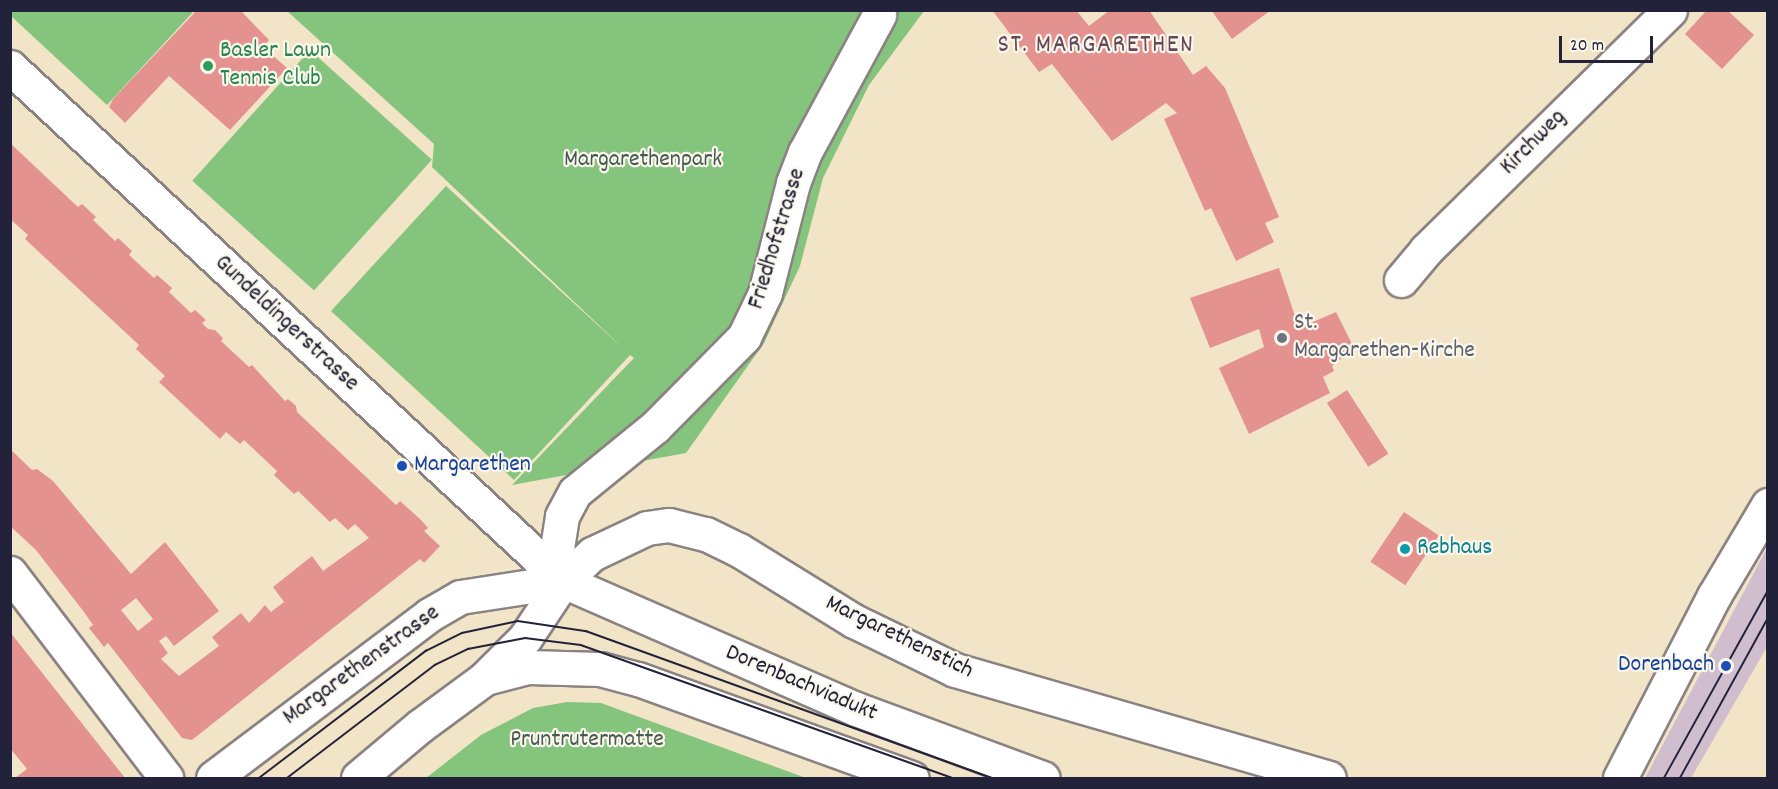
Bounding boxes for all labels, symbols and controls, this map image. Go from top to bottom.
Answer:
scale bar [1562,24,1656,62]
district label: ST. MARGARETHEN [998,30,1194,62]
text: 20 m [1570,34,1604,59]
place label: Basler Lawn Tennis Club [220,38,331,94]
marker: Basler Lawn Tennis Club [201,59,215,73]
street label: Kirchweg [1495,104,1573,182]
park label: Margarethenpark [564,147,722,175]
street label: Friedhofstrasse [743,165,813,313]
street label: Gundeldingerstrasse [208,249,364,399]
place label: St. Margarethen-Kirche [1294,310,1475,366]
marker: St. Margarethen-Kirche [1275,331,1289,345]
place label: Margarethen [414,452,531,480]
marker: Margarethen [395,459,409,473]
place label: Rebhaus [1417,535,1492,563]
marker: Rebhaus [1398,542,1412,556]
street label: Margarethenstich [820,590,978,686]
street label: Margarethenstrasse [278,599,446,733]
street label: Dorenbachviadukt [721,639,881,729]
place label: Dorenbach [1618,652,1714,680]
marker: Dorenbach [1719,659,1733,673]
park label: Pruntrutermatte [510,727,664,755]

